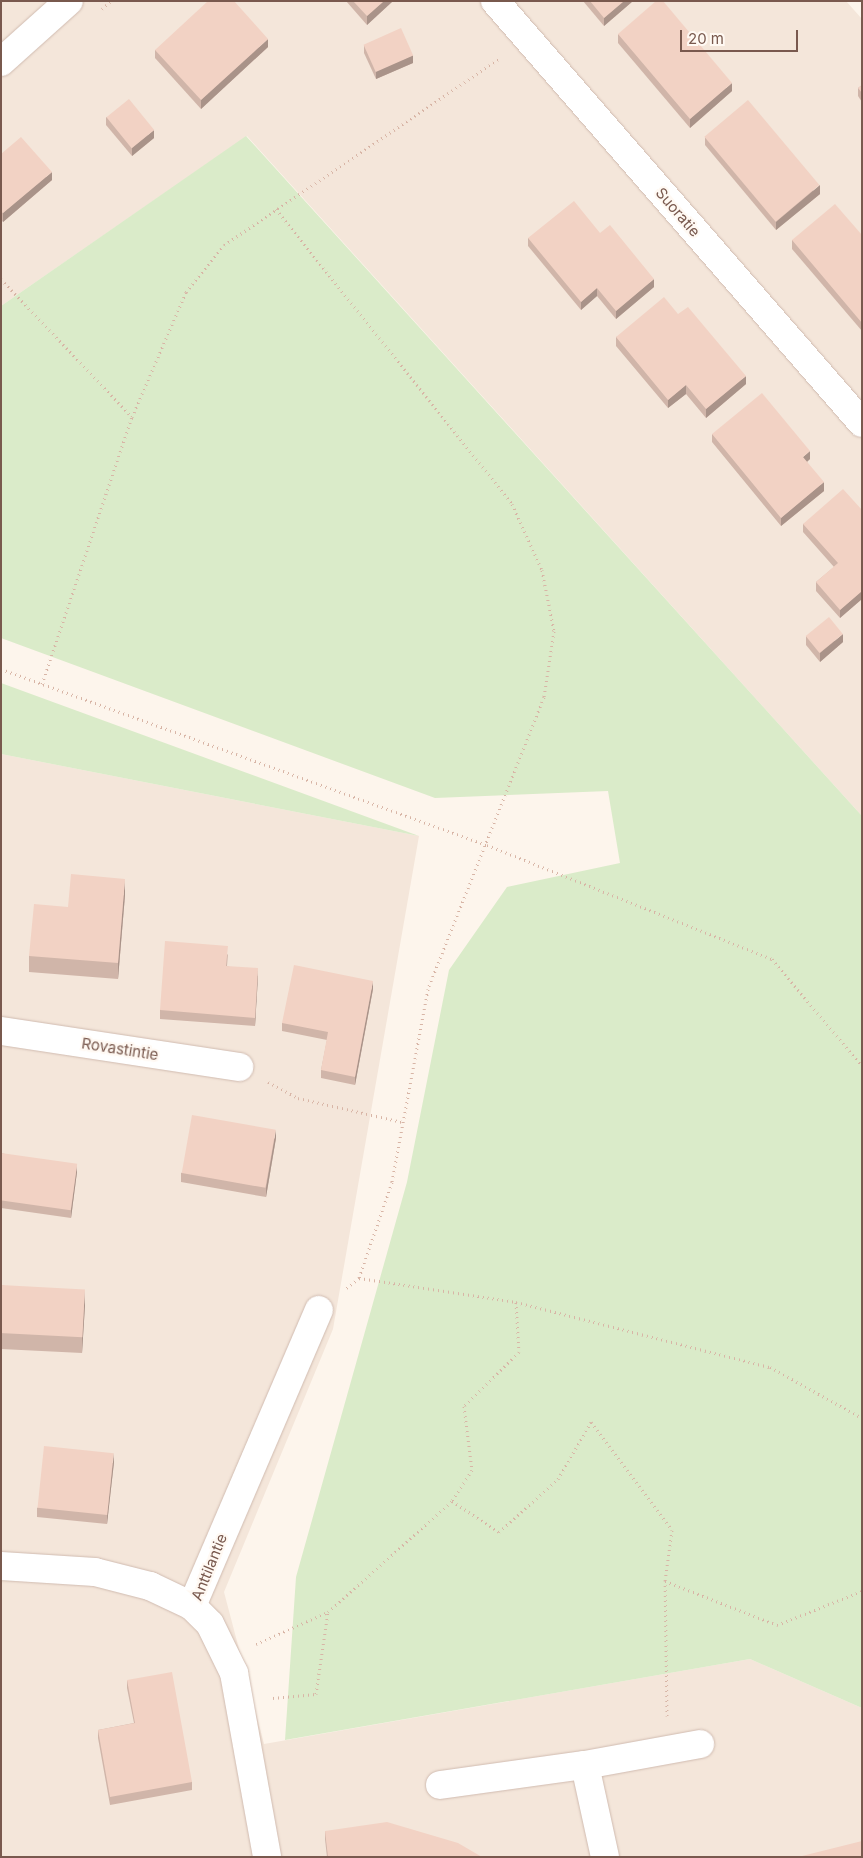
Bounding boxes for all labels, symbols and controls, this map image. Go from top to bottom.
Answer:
scale bar [683,20,800,52]
text: 20 m [688,29,724,48]
street label: Suoratie [652,184,704,240]
street label: Rovastintie [80,1034,160,1064]
street label: Anttilantie [187,1531,231,1603]

